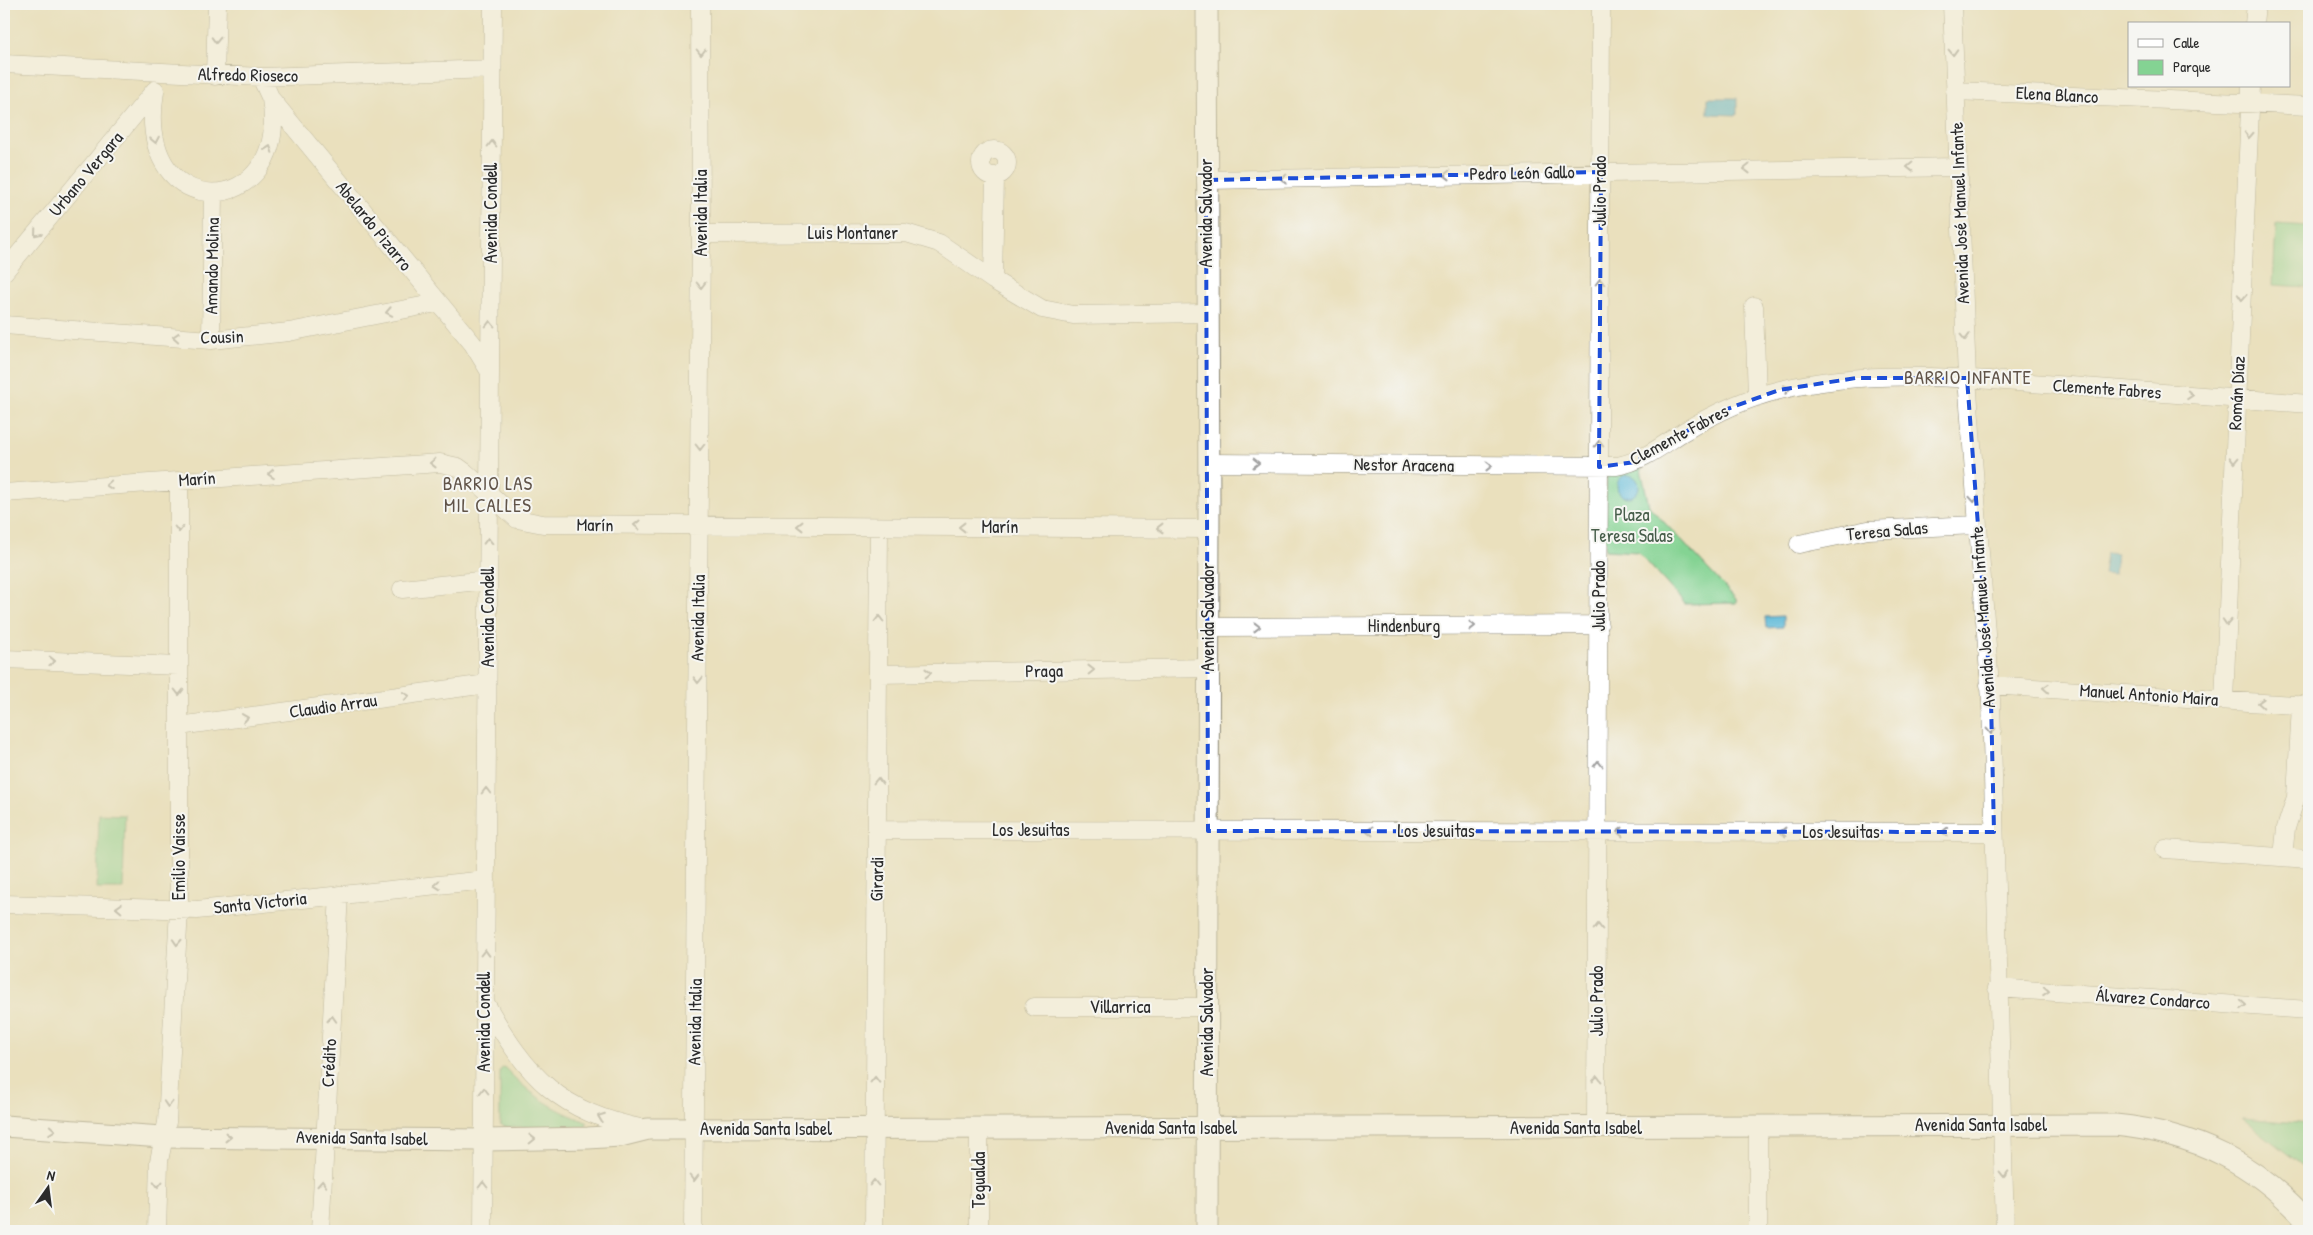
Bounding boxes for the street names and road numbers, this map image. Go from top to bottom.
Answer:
street label: Alfredo Rioseco [198,61,298,88]
street label: Elena Blanco [2015,80,2099,109]
street label: Avenida José Manuel Infante [1944,122,1975,305]
street label: Urbano Vergara [43,126,129,222]
street label: Julio Prado [1587,156,1612,227]
street label: Avenida Salvador [1193,158,1218,268]
street label: Pedro León Gallo [1469,159,1575,186]
street label: Avenida Condell [478,162,503,263]
street label: Avenida Italia [688,170,713,256]
street label: Abelardo Pizarro [330,175,418,276]
street label: Amando Molina [198,217,225,315]
street label: Luis Montaner [808,220,898,245]
street label: Cousin [200,323,244,350]
street label: Román Díaz [2222,355,2251,431]
street label: Clemente Fabres [2052,372,2162,405]
street label: Clemente Fabres [1625,398,1733,471]
street label: Nestor Aracena [1354,451,1454,478]
street label: Marín [178,465,216,492]
street label: Marín [576,512,614,537]
street label: Marín [982,514,1018,539]
street label: Teresa Salas [1845,514,1929,547]
street label: Avenida José Manuel Infante [1964,525,2001,709]
street label: Julio Prado [1586,561,1611,632]
street label: Avenida Salvador [1195,562,1220,672]
street label: Avenida Condell [475,566,500,667]
street label: Avenida Italia [684,574,711,662]
street label: Hindenburg [1368,613,1440,638]
street label: Praga [1025,658,1063,683]
street label: Manuel Antonio Maira [2079,677,2219,712]
street label: Claudio Arrau [287,687,378,724]
street label: Emilio Vaisse [166,814,191,900]
street label: Los Jesuitas [992,817,1070,842]
street label: Los Jesuitas [1397,818,1475,843]
street label: Los Jesuitas [1802,819,1880,844]
street label: Girardi [864,856,889,902]
street label: Santa Victoria [212,885,308,920]
street label: Julio Prado [1584,966,1609,1037]
street label: Avenida Salvador [1194,967,1219,1077]
street label: Avenida Condell [471,971,496,1072]
street label: Avenida Italia [681,978,708,1066]
street label: Álvarez Condarco [2095,982,2211,1015]
street label: Villarrica [1090,994,1150,1019]
street label: Crédito [315,1038,342,1088]
street label: Avenida Santa Isabel [1915,1112,2047,1137]
street label: Avenida Santa Isabel [1105,1115,1237,1140]
street label: Avenida Santa Isabel [1510,1115,1642,1140]
street label: Avenida Santa Isabel [700,1116,832,1141]
street label: Avenida Santa Isabel [296,1124,428,1151]
street label: Tegualda [966,1152,991,1208]

